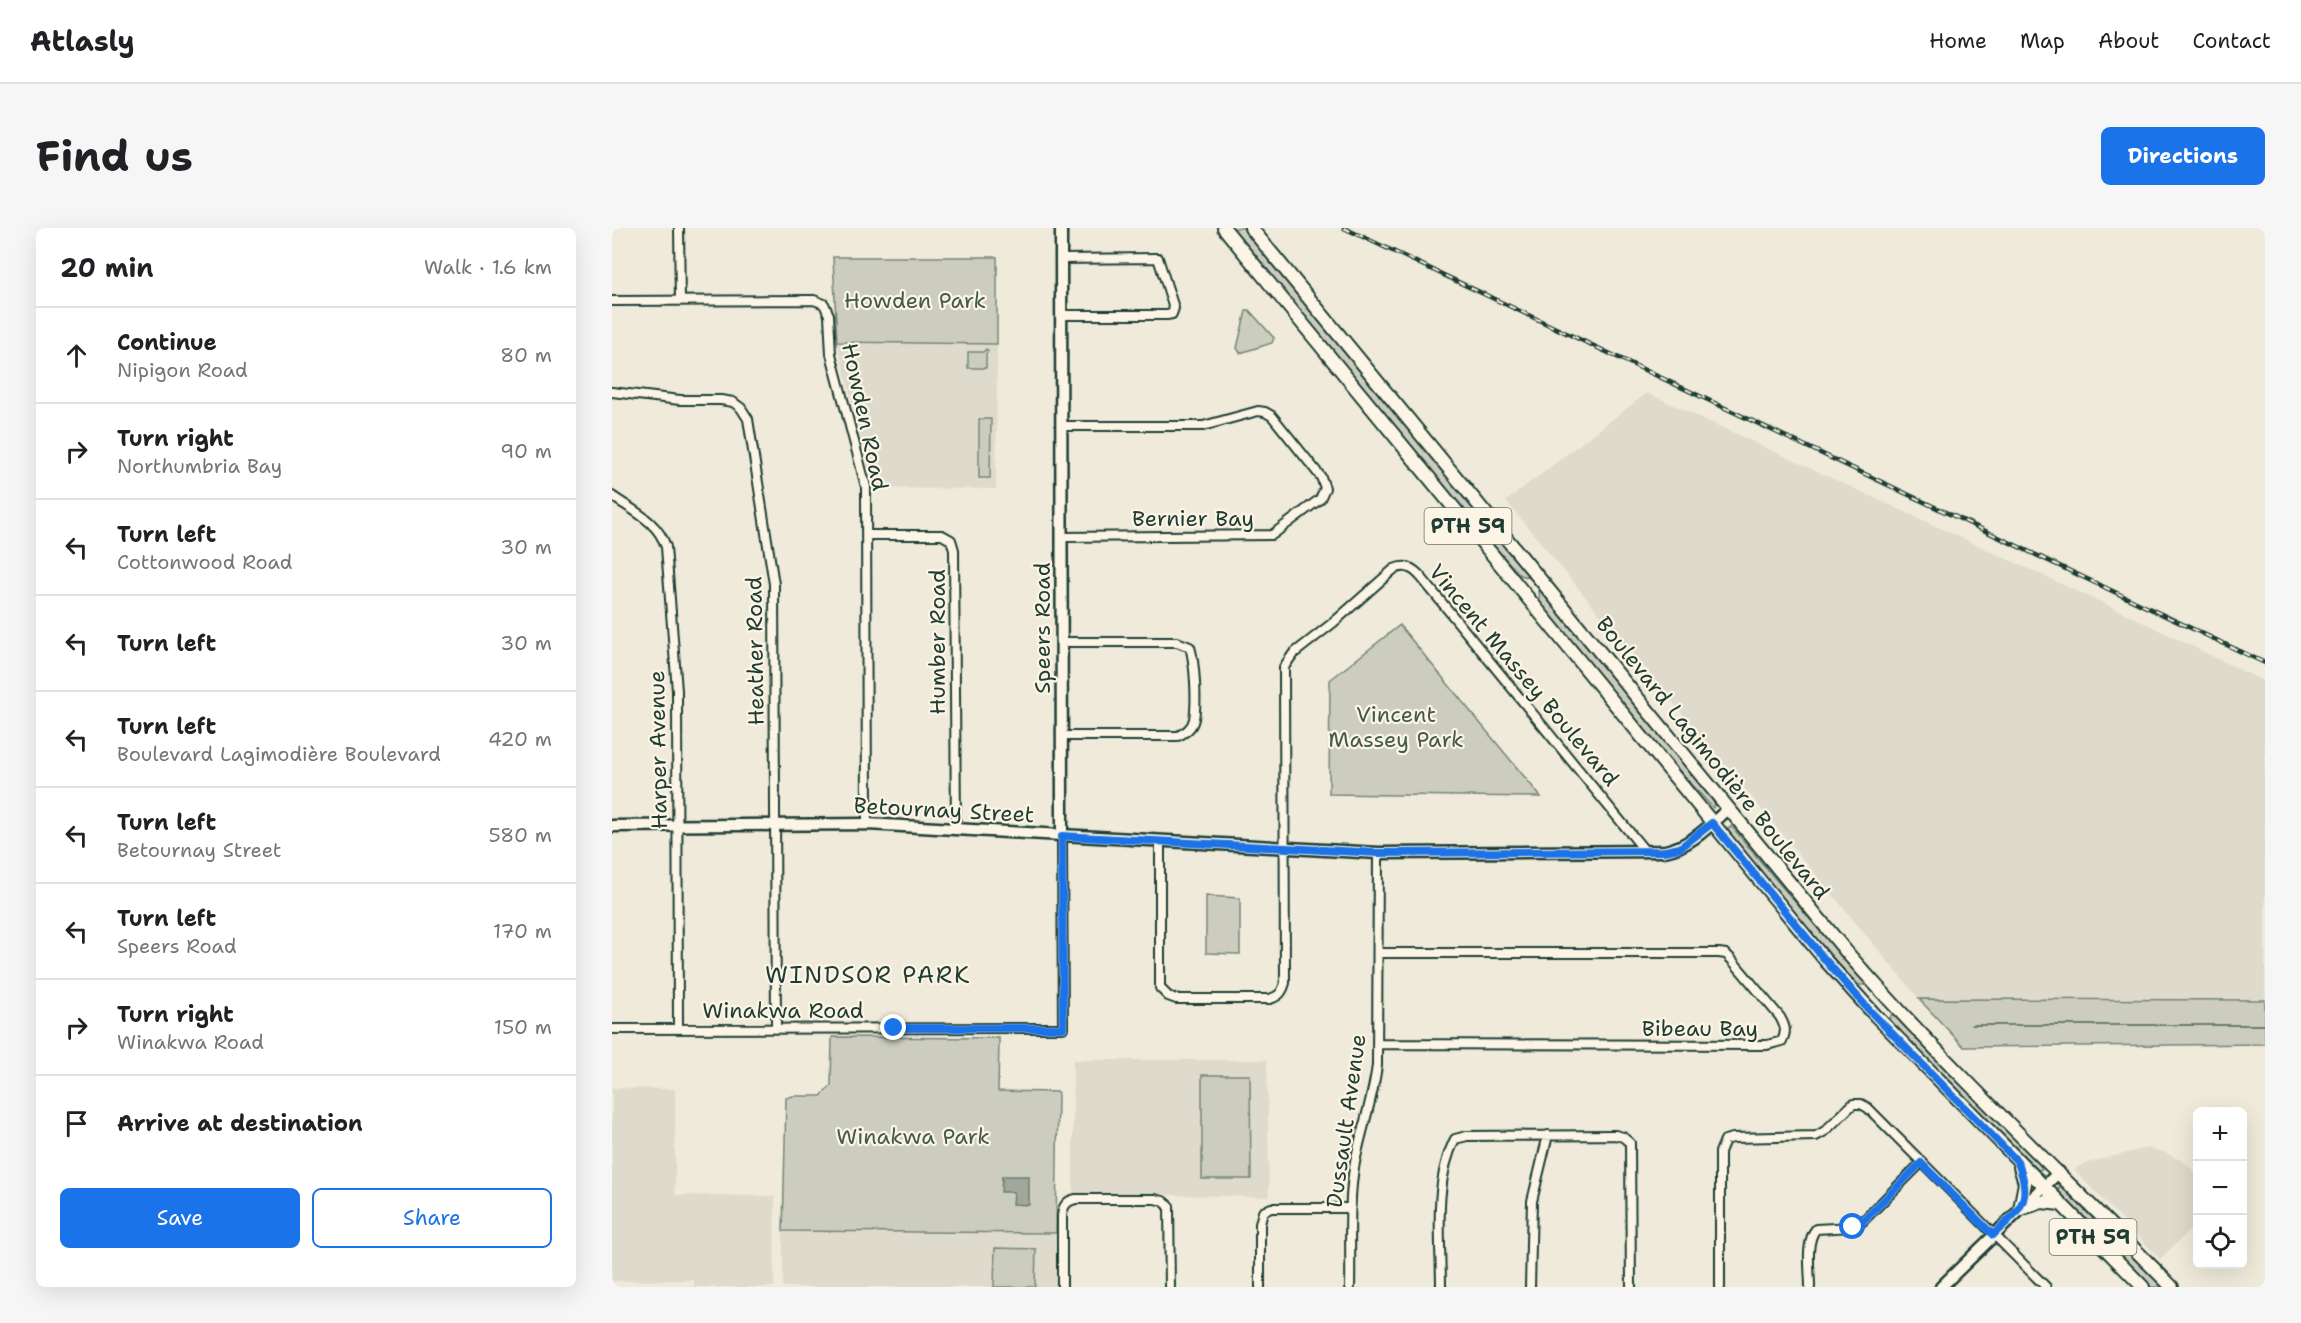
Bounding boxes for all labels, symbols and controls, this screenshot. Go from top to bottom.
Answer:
text: Atlasly [30,22,135,60]
text: Home [1929,27,1987,55]
text: Map [2020,27,2065,55]
text: About [2098,27,2159,55]
text: Contact [2192,27,2271,55]
button: Directions [2101,127,2265,185]
text: Find us [36,128,193,184]
text: 20 min [60,250,153,285]
text: Walk · 1.6 km [424,254,552,280]
park label: Howden Park [844,286,986,315]
text: Continue [117,328,217,357]
icon: ahead [60,339,93,372]
street label: Howden Road [835,341,895,494]
text: 80 m [500,342,552,368]
text: Nipigon Road [117,357,248,383]
text: Turn right [117,424,234,453]
icon: right [60,435,93,468]
text: 90 m [500,438,552,464]
text: Northumbria Bay [117,453,282,479]
street label: Bernier Bay [1132,504,1254,533]
road number: PTH 59 [1424,508,1512,544]
text: Turn left [117,520,216,549]
icon: left [60,531,93,564]
text: 30 m [500,534,552,560]
text: Cottonwood Road [117,549,292,575]
street label: Vincent Massey Boulevard [1422,558,1626,792]
street label: Speers Road [1028,562,1057,694]
street label: Humber Road [923,569,952,715]
street label: Heather Road [739,576,771,726]
street label: Boulevard Lagimodière Boulevard [1590,610,1836,906]
icon: left [60,627,93,660]
text: Turn left [117,629,216,658]
text: 30 m [500,630,552,656]
street label: Harper Avenue [642,670,674,830]
park label: Vincent Massey Park [1328,700,1464,754]
text: Turn left [117,712,216,741]
icon: left [60,723,93,756]
text: 420 m [488,726,552,752]
text: Boulevard Lagimodière Boulevard [117,741,441,767]
street label: Betournay Street [853,791,1035,829]
text: Turn left [117,808,216,837]
icon: left [60,819,93,852]
text: 580 m [489,822,552,848]
text: Betournay Street [117,837,282,863]
text: Turn left [117,904,216,933]
icon: left [60,915,93,948]
text: 170 m [493,918,552,944]
text: Speers Road [117,933,237,959]
district label: WINDSOR PARK [765,959,971,991]
street label: Winakwa Road [702,996,864,1025]
text: Turn right [117,1000,234,1029]
icon: right [60,1011,93,1044]
text: 150 m [494,1014,552,1040]
route end [880,1014,906,1040]
street label: Bibeau Bay [1642,1014,1758,1043]
text: Winakwa Road [117,1029,264,1055]
street label: Dussault Avenue [1319,1032,1373,1210]
icon: arrive [60,1107,93,1140]
map controls [2193,1107,2247,1269]
button: + [2193,1107,2247,1161]
text: Arrive at destination [117,1109,363,1138]
park label: Winakwa Park [836,1122,990,1151]
button: − [2193,1161,2247,1215]
button: Save [60,1188,300,1248]
button: Share [312,1188,552,1248]
route start [1839,1213,1865,1239]
button: locate [2193,1215,2247,1269]
road number: PTH 59 [2050,1219,2136,1255]

